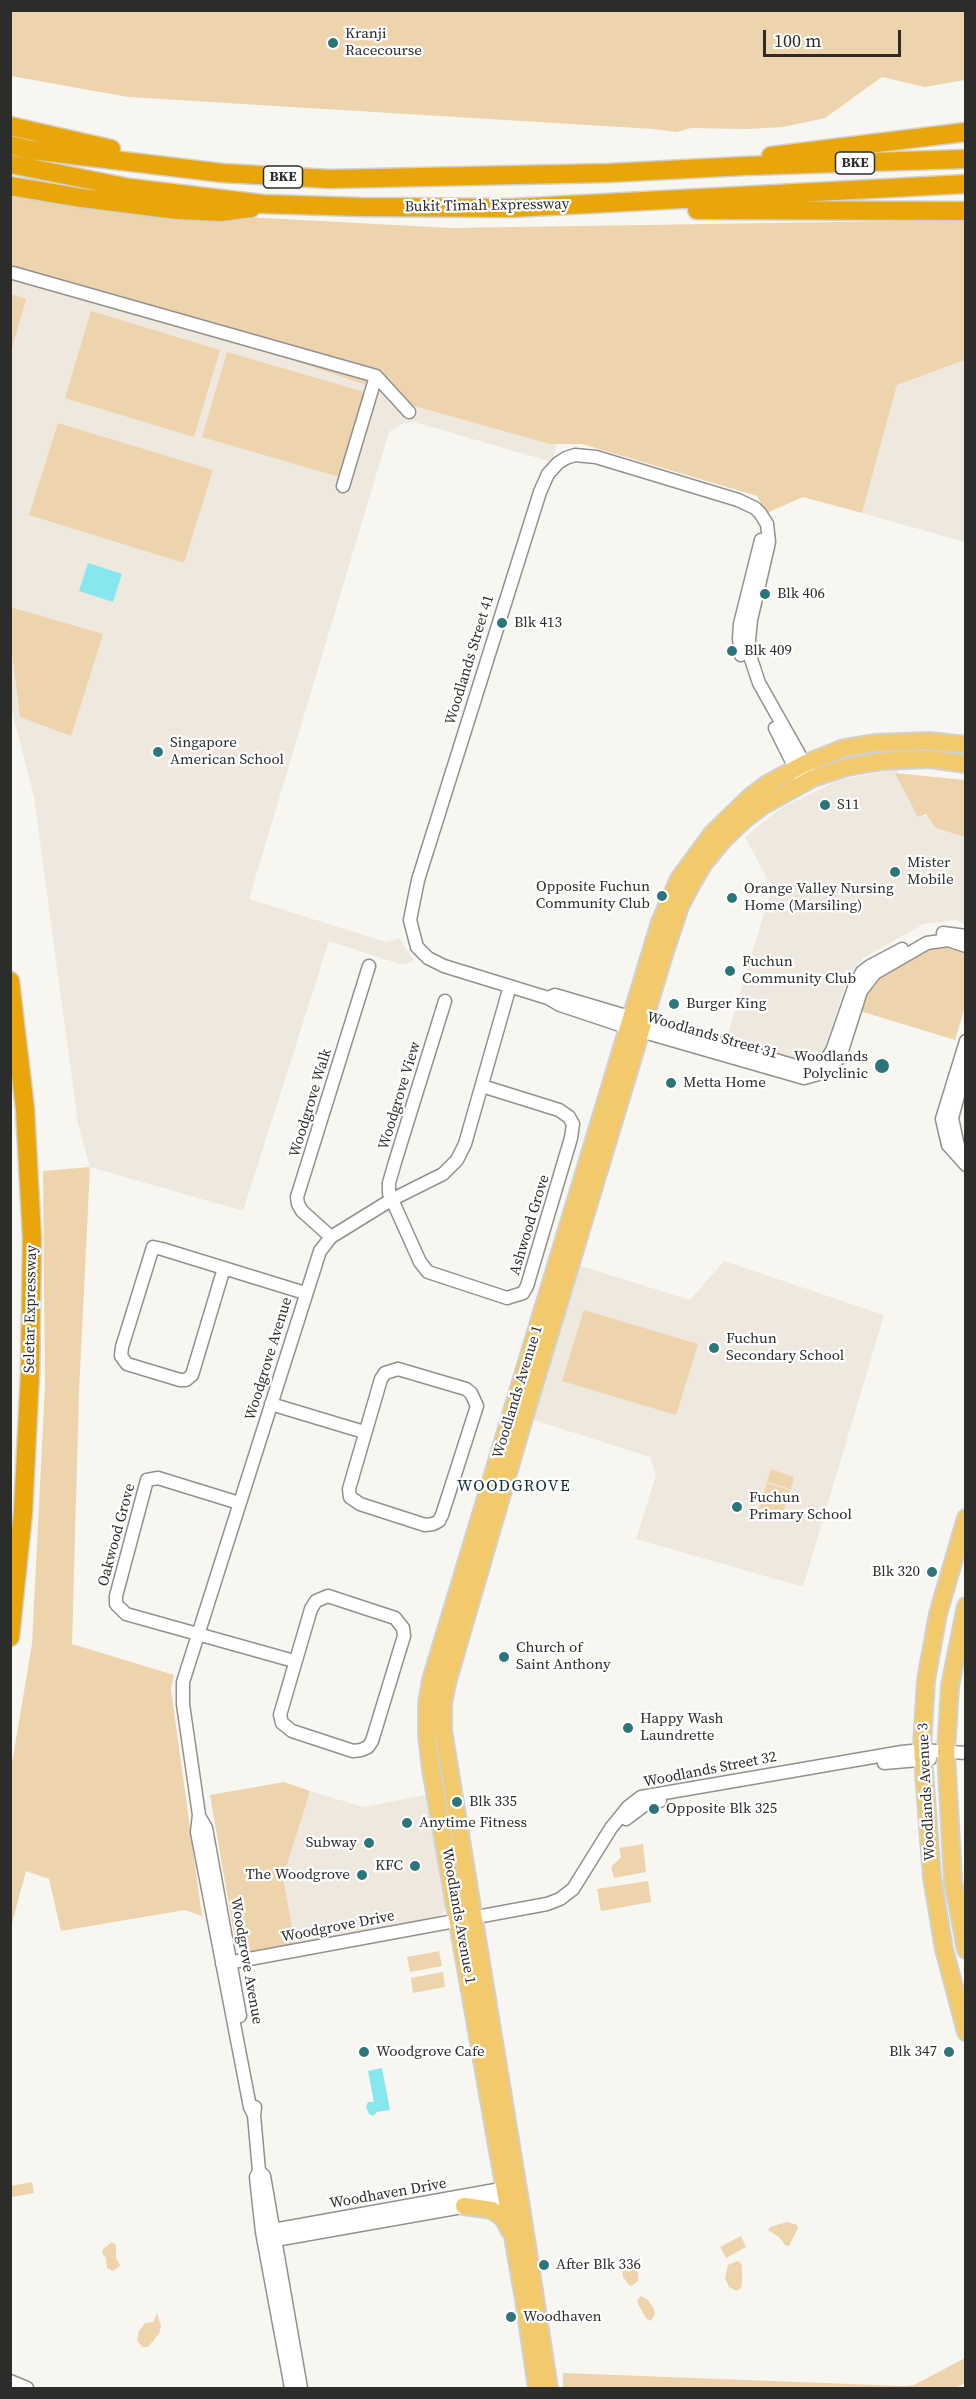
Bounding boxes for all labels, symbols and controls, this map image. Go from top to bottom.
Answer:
scale bar [766,18,904,56]
place label: Kranji Racecourse [345,25,422,60]
text: 100 m [774,28,821,53]
marker: Kranji Racecourse [326,36,340,50]
road number: BKE [836,152,874,174]
road number: BKE [264,166,302,188]
street label: Bukit Timah Expressway [404,196,570,216]
place label: Blk 406 [777,585,825,603]
marker: Blk 406 [758,587,772,601]
street label: Woodlands Street 41 [442,593,498,727]
place label: Blk 413 [514,614,562,632]
marker: Blk 413 [495,616,509,630]
place label: Blk 409 [744,642,792,660]
marker: Blk 409 [725,644,739,658]
place label: Singapore American School [170,734,284,769]
marker: Singapore American School [151,745,165,759]
place label: S11 [837,796,860,814]
marker: S11 [818,798,832,812]
place label: Mister Mobile [907,854,954,889]
marker: Mister Mobile [888,865,902,879]
place label: Opposite Fuchun Community Club [536,878,650,913]
place label: Orange Valley Nursing Home (Marsiling) [744,880,894,915]
marker: Opposite Fuchun Community Club [655,889,669,903]
marker: Orange Valley Nursing Home (Marsiling) [725,891,739,905]
place label: Fuchun Community Club [742,953,856,988]
marker: Fuchun Community Club [723,964,737,978]
place label: Burger King [686,995,767,1013]
marker: Burger King [667,997,681,1011]
street label: Woodlands Street 31 [645,1009,779,1063]
street label: Woodgrove View [375,1040,425,1152]
street label: Woodgrove Walk [286,1047,336,1159]
place label: Woodlands Polyclinic [794,1048,868,1083]
marker: Woodlands Polyclinic [873,1057,891,1075]
place label: Metta Home [683,1074,766,1092]
marker: Metta Home [664,1076,678,1090]
street label: Ashwood Grove [506,1173,554,1277]
street label: Seletar Expressway [21,1245,41,1373]
street label: Woodgrove Avenue [242,1295,296,1423]
street label: Woodlands Avenue 1 [489,1323,547,1461]
place label: Fuchun Secondary School [726,1330,844,1365]
marker: Fuchun Secondary School [707,1341,721,1355]
district label: WOODGROVE [457,1477,571,1497]
street label: Oakwood Grove [95,1482,139,1588]
place label: Fuchun Primary School [749,1489,852,1524]
marker: Fuchun Primary School [730,1500,744,1514]
place label: Blk 320 [872,1563,920,1581]
marker: Blk 320 [925,1565,939,1579]
place label: Church of Saint Anthony [516,1639,611,1674]
marker: Church of Saint Anthony [497,1650,511,1664]
place label: Happy Wash Laundrette [640,1710,724,1745]
marker: Happy Wash Laundrette [621,1721,635,1735]
street label: Woodlands Avenue 3 [914,1723,940,1861]
street label: Woodlands Street 32 [642,1748,778,1792]
place label: Blk 335 [469,1793,517,1811]
marker: Blk 335 [450,1795,464,1809]
place label: Opposite Blk 325 [666,1800,777,1818]
marker: Opposite Blk 325 [647,1802,661,1816]
place label: Anytime Fitness [419,1814,527,1832]
marker: Anytime Fitness [400,1816,414,1830]
place label: Subway [306,1834,357,1852]
marker: Subway [362,1836,376,1850]
street label: Woodlands Avenue 1 [437,1846,479,1986]
place label: KFC [375,1857,403,1875]
marker: KFC [408,1859,422,1873]
place label: The Woodgrove [245,1866,350,1884]
marker: The Woodgrove [355,1868,369,1882]
street label: Woodgrove Avenue [226,1896,266,2026]
street label: Woodgrove Drive [280,1907,396,1947]
place label: Woodgrove Cafe [376,2043,485,2061]
place label: Blk 347 [889,2043,937,2061]
marker: Woodgrove Cafe [357,2045,371,2059]
marker: Blk 347 [942,2045,956,2059]
street label: Woodhaven Drive [328,2175,448,2213]
place label: After Blk 336 [556,2256,641,2274]
marker: After Blk 336 [537,2258,551,2272]
place label: Woodhaven [523,2308,602,2326]
marker: Woodhaven [504,2310,518,2324]

